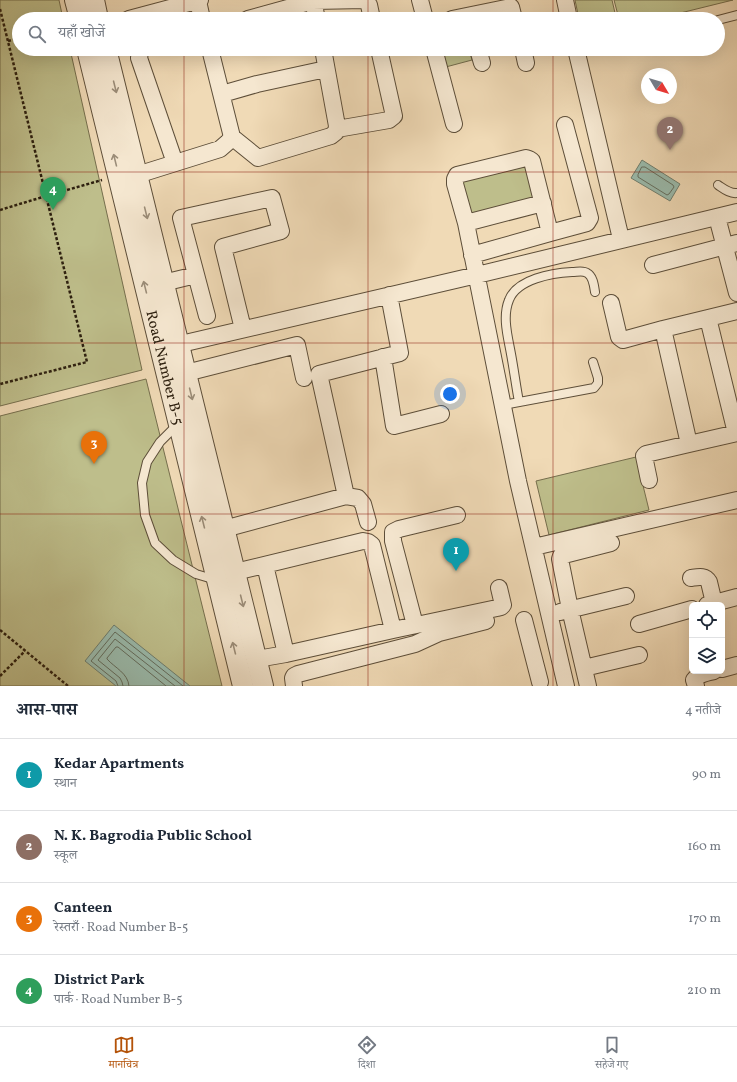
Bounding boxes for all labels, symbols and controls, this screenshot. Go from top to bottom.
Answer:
search box [12,12,725,56]
icon: search [26,23,48,45]
text: यहाँ खोजें [58,23,105,44]
north arrow [641,68,677,104]
one-way arrow [112,80,119,93]
pin: 2 [657,117,683,150]
one-way arrow [110,154,118,167]
pin: 4 [40,177,66,210]
one-way arrow [143,206,151,219]
one-way arrow [141,281,149,294]
street label: Road Number B-5 [139,308,188,427]
your location [440,384,460,404]
one-way arrow [188,387,195,400]
pin: 3 [81,431,107,464]
one-way arrow [199,516,206,529]
pin: 1 [443,538,469,571]
one-way arrow [239,595,247,608]
map controls [689,602,725,674]
button: locate [689,602,725,638]
button: layers [689,638,725,674]
one-way arrow [229,642,237,655]
text: आस-पास [16,699,77,722]
text: 4 नतीजे [685,702,721,720]
text: Kedar Apartments [54,754,184,775]
text: 1 [26,766,32,784]
text: 90 m [692,766,721,784]
text: स्थान [54,775,77,793]
text: N. K. Bagrodia Public School [54,826,252,847]
text: 2 [26,838,32,856]
text: 160 m [687,838,721,856]
text: स्कूल [54,847,77,865]
text: Canteen [54,898,112,919]
text: 3 [26,910,32,928]
text: 170 m [688,910,721,928]
text: रेस्तराँ · Road Number B-5 [54,919,188,937]
text: District Park [54,970,145,991]
text: 4 [25,982,33,1000]
text: 210 m [687,982,721,1000]
text: पार्क · Road Number B-5 [54,991,182,1009]
tab: मानचित्र [109,1034,138,1075]
tab: दिशा [356,1034,378,1075]
tab: सहेजे गए [595,1034,628,1075]

